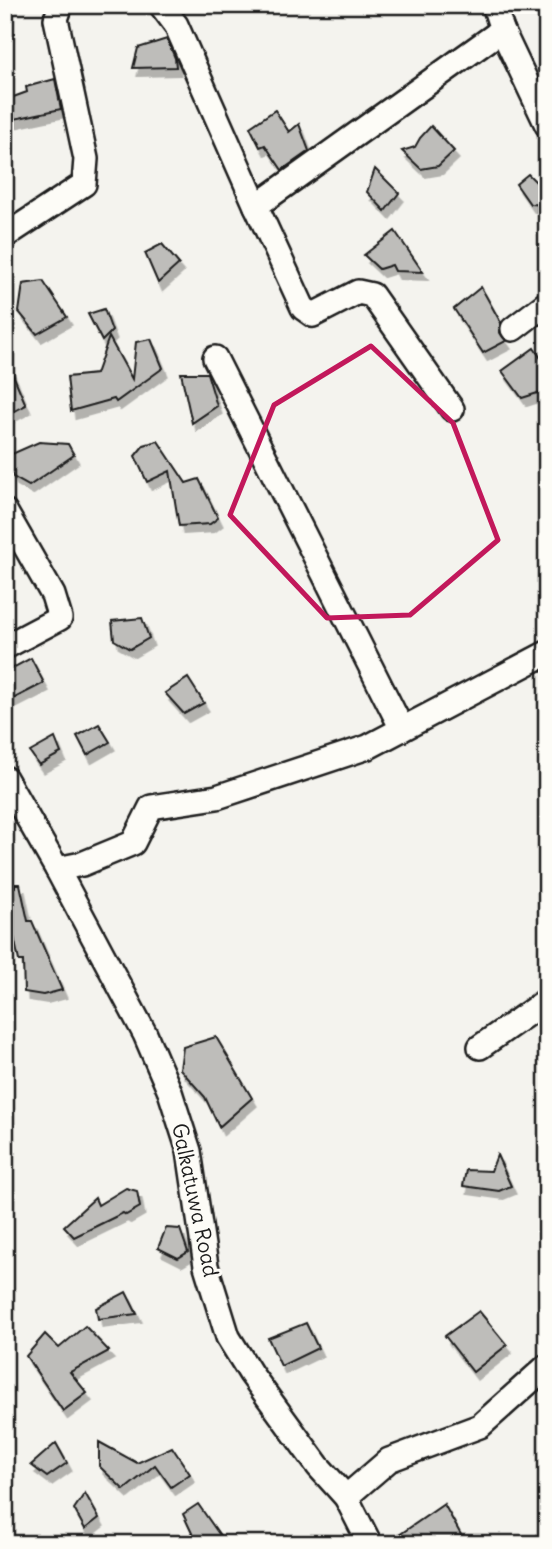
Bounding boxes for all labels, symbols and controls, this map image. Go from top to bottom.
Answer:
street label: Galkatuwa Road [166,1121,225,1279]

